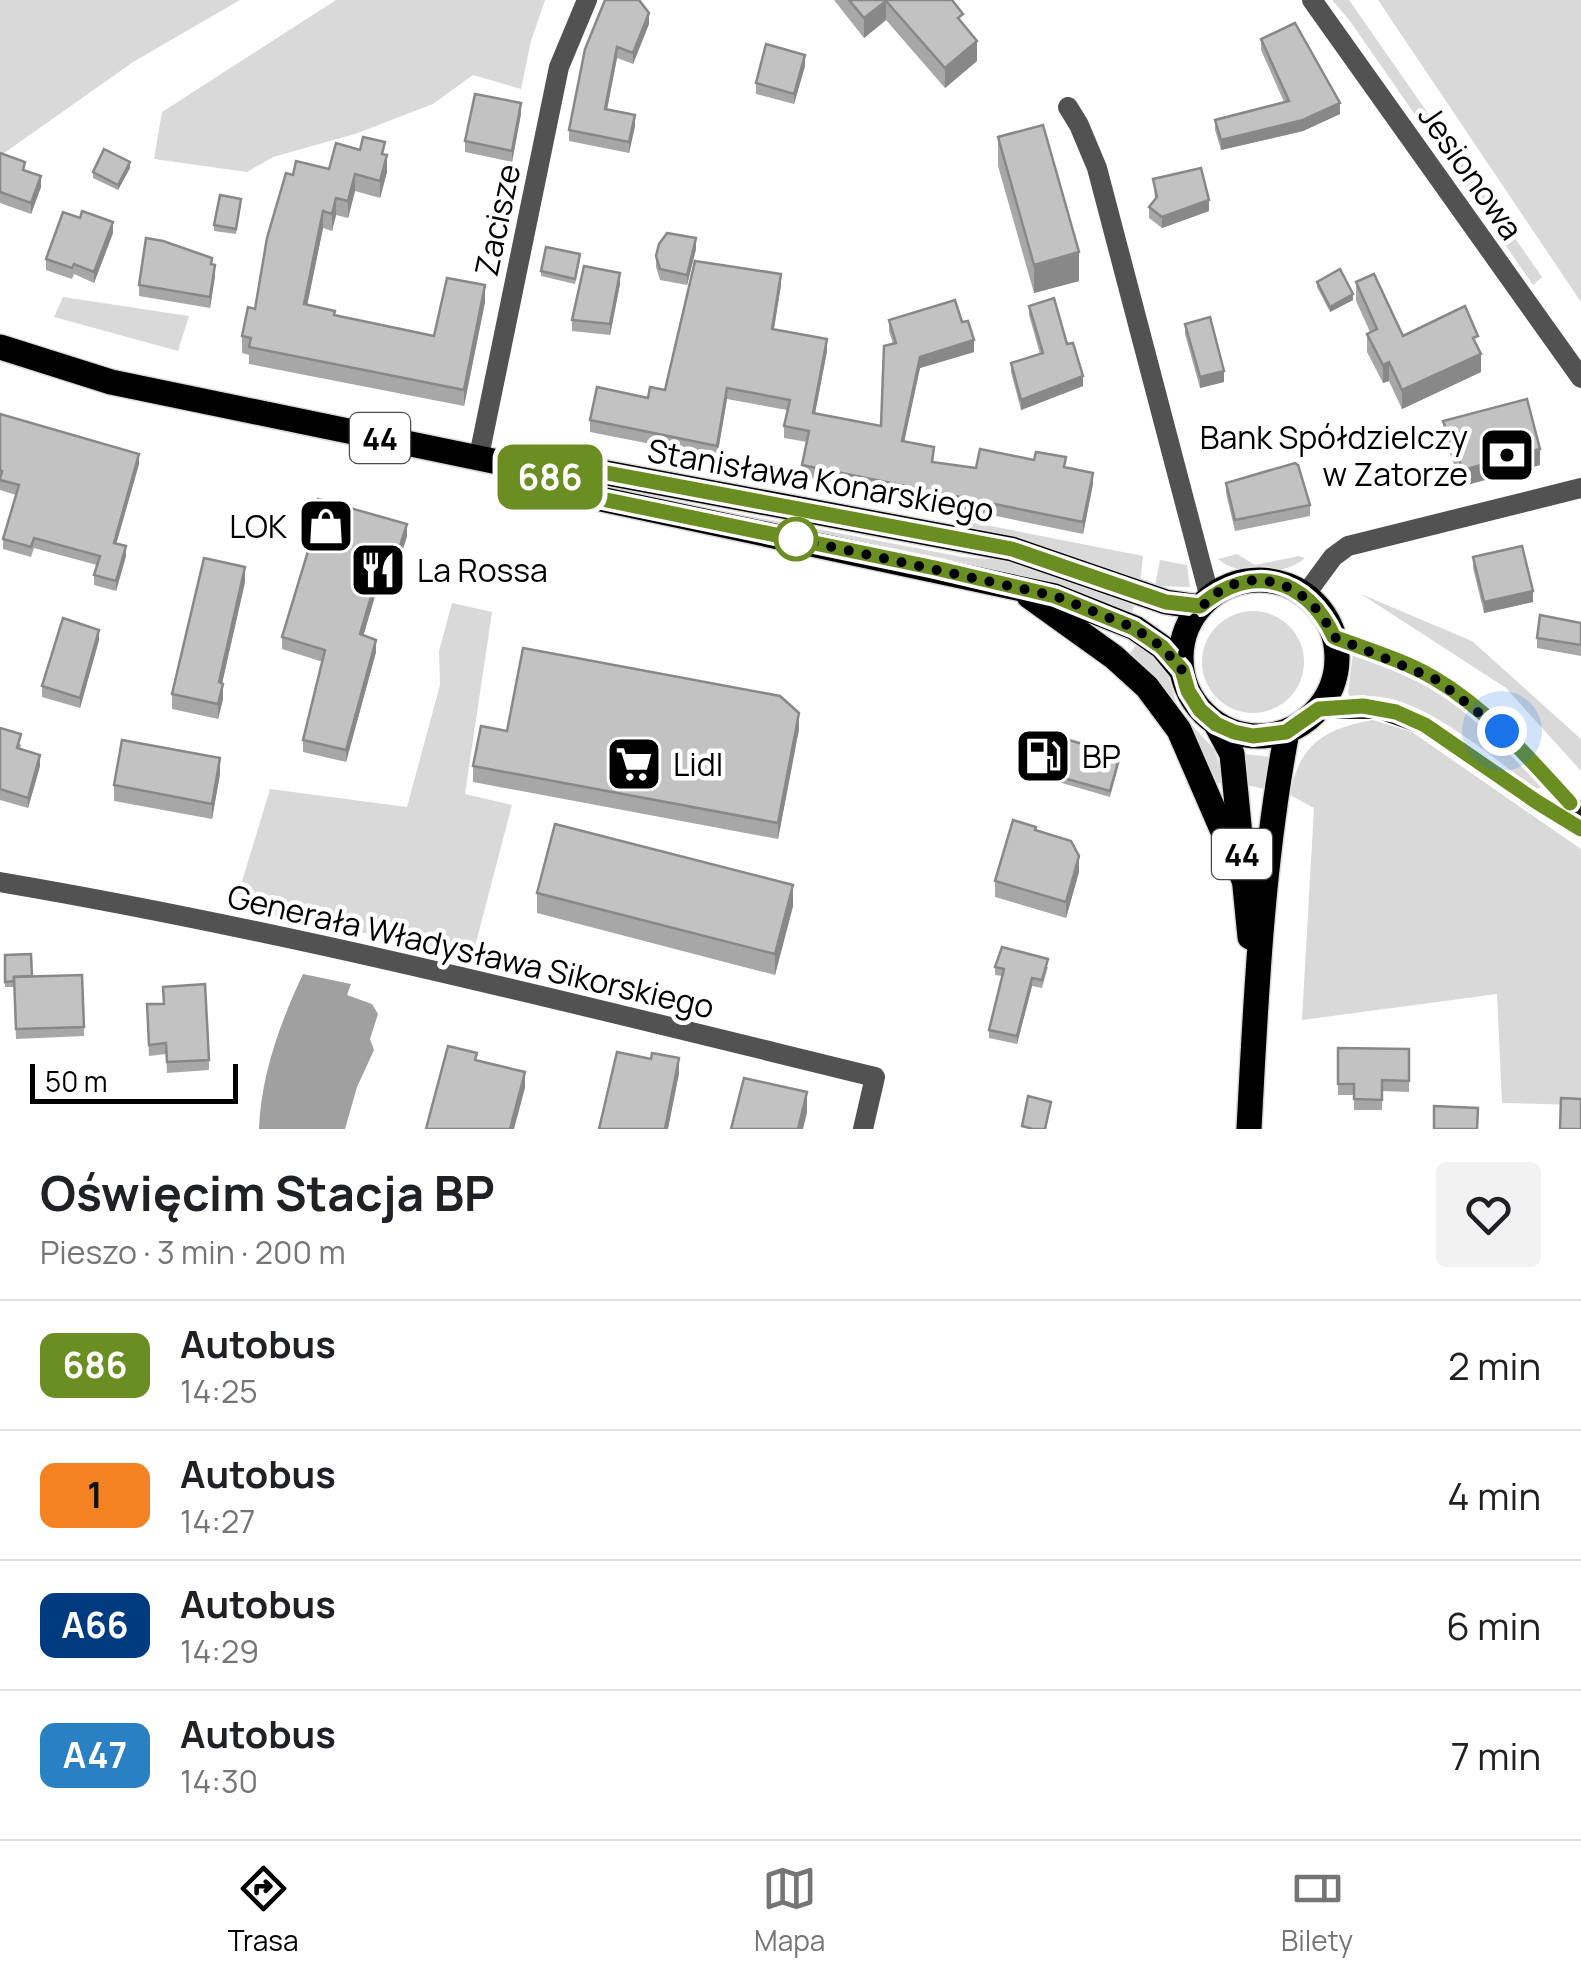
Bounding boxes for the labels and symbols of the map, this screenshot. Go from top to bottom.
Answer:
street label: Jesionowa [1408,96,1534,248]
street label: Zacisze [464,160,530,280]
road number: 44 [350,413,410,463]
place label: Bank Spółdzielczy w Zatorze [1200,415,1468,496]
bank icon: Bank Spółdzielczy w Zatorze [1477,425,1537,485]
street label: Stanisława Konarskiego [644,428,998,532]
line badge: 686 [492,444,608,510]
shop icon: LOK [296,496,356,556]
place label: LOK [229,504,287,548]
unlabelled marker [775,518,817,560]
restaurant icon: La Rossa [348,540,408,600]
place label: La Rossa [417,548,548,592]
your location [1477,706,1527,756]
fuel station icon: BP [1013,726,1073,786]
supermarket icon: Lidl [604,734,664,794]
place label: BP [1082,734,1121,778]
place label: Lidl [673,742,723,786]
road number: 44 [1212,829,1272,879]
street label: Generała Władysława Sikorskiego [223,874,719,1028]
scale bar [30,1059,238,1104]

